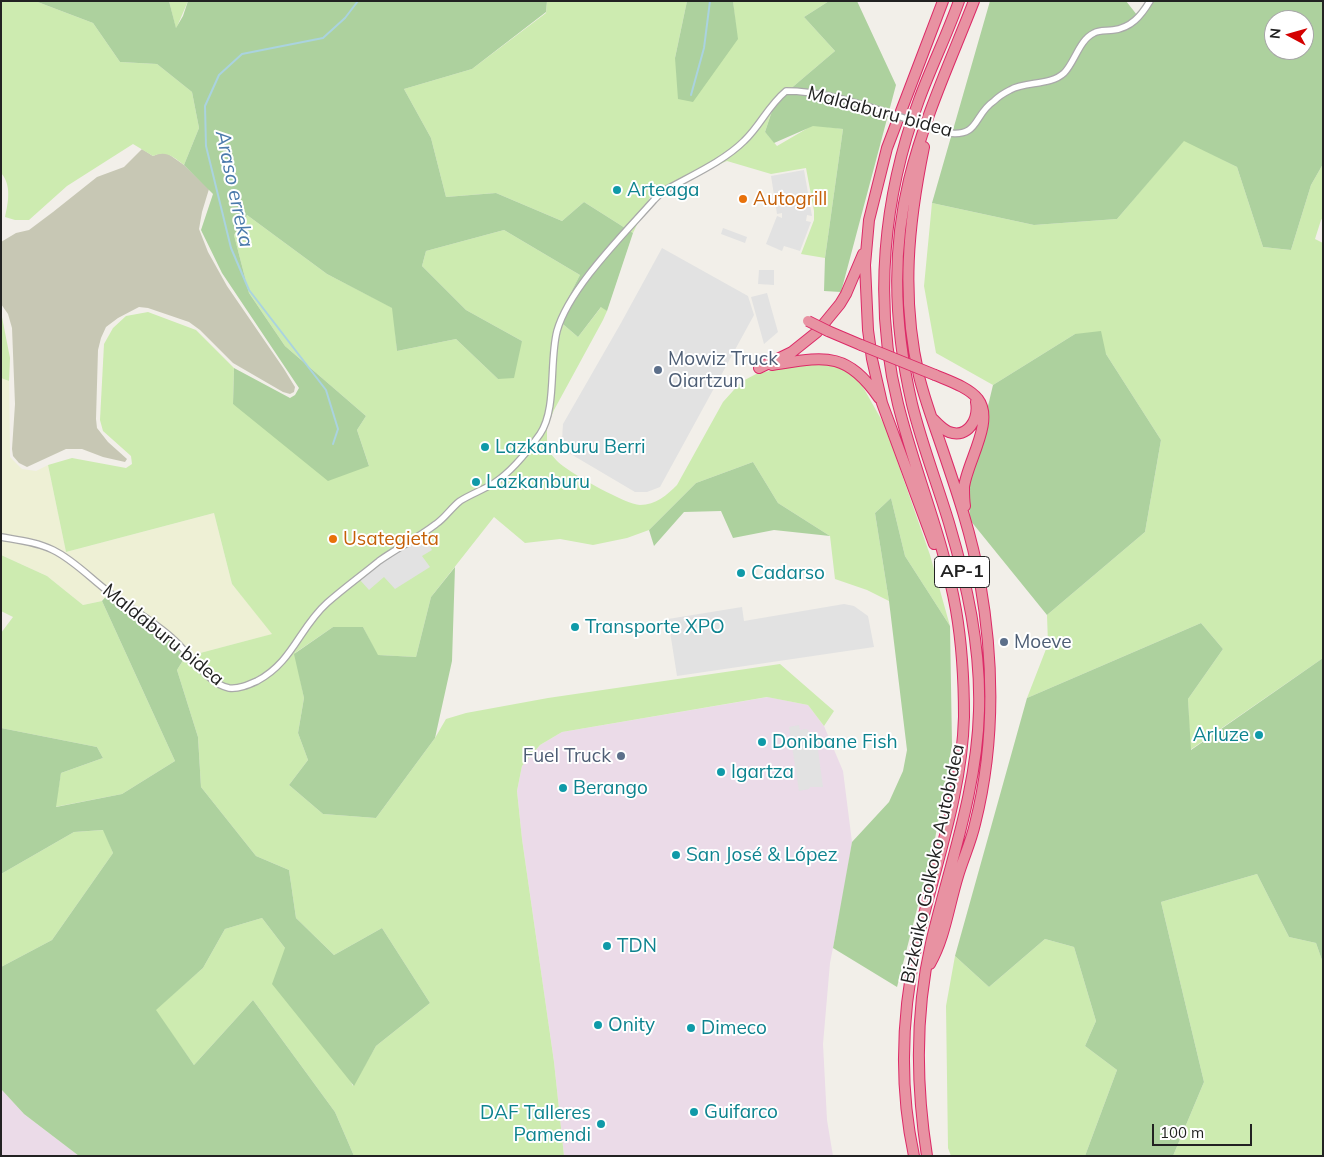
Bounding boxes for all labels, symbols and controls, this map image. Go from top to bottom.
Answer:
north arrow [1264,10,1314,60]
text: N [1266,27,1285,40]
street label: Maldaburu bidea [805,82,955,142]
water label: Araso erreka [210,128,258,250]
place label: Arteaga [627,179,700,201]
marker: Arteaga [611,184,623,196]
place label: Autogrill [753,188,827,210]
marker: Autogrill [737,193,749,205]
place label: Mowiz Truck Oiartzun [668,348,778,392]
marker: Mowiz Truck Oiartzun [652,364,664,376]
place label: Lazkanburu Berri [495,436,646,458]
marker: Lazkanburu Berri [479,441,491,453]
place label: Lazkanburu [486,471,590,493]
marker: Lazkanburu [470,476,482,488]
place label: Usategieta [343,528,439,550]
marker: Usategieta [327,533,339,545]
road number: AP-1 [934,556,990,588]
place label: Cadarso [751,562,825,584]
marker: Cadarso [735,567,747,579]
street label: Maldaburu bidea [98,579,228,691]
place label: Transporte XPO [585,616,725,638]
marker: Transporte XPO [569,621,581,633]
place label: Moeve [1014,631,1072,653]
marker: Moeve [998,636,1010,648]
place label: Arluze [1193,724,1249,746]
marker: Arluze [1253,729,1265,741]
place label: Donibane Fish [772,731,898,753]
marker: Donibane Fish [756,736,768,748]
street label: Bizkaiko Golkoko Autobidea [896,742,970,986]
place label: Fuel Truck [523,745,611,767]
marker: Fuel Truck [615,750,627,762]
place label: Igartza [731,761,794,783]
marker: Igartza [715,766,727,778]
place label: Berango [573,777,648,799]
marker: Berango [557,782,569,794]
place label: San José & López [686,844,838,866]
marker: San José & López [670,849,682,861]
place label: TDN [617,935,657,957]
marker: TDN [601,940,613,952]
place label: Onity [608,1014,655,1036]
place label: Dimeco [701,1017,767,1039]
marker: Onity [592,1019,604,1031]
marker: Dimeco [685,1022,697,1034]
place label: Guifarco [704,1101,778,1123]
place label: DAF Talleres Pamendi [480,1102,591,1146]
marker: Guifarco [688,1106,700,1118]
scale bar [1154,1114,1254,1146]
marker: DAF Talleres Pamendi [595,1118,607,1130]
text: 100 m [1160,1123,1204,1142]

